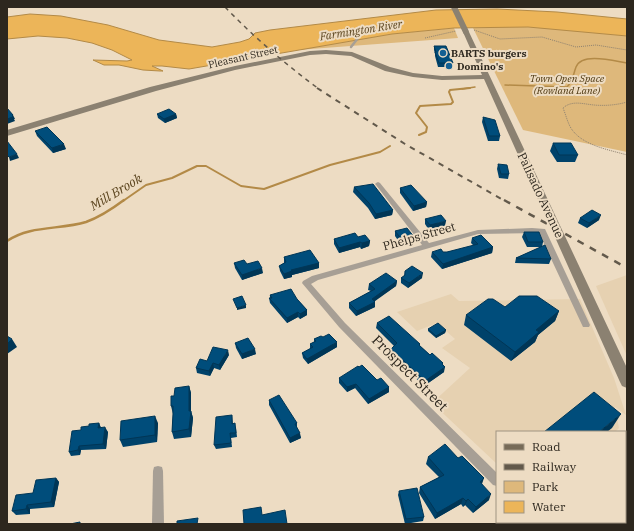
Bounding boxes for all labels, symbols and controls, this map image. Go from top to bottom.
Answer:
water label: Farmington River [318,16,404,44]
street label: Pleasant Street [207,43,279,71]
place label: BARTS burgers [451,47,527,60]
marker: BARTS burgers [438,48,448,58]
place label: Domino's [457,60,503,73]
marker: Domino's [444,61,454,71]
park label: Town Open Space (Rowland Lane) [530,72,605,97]
street label: Palisado Avenue [515,150,567,240]
water label: Mill Brook [86,170,145,215]
street label: Phelps Street [381,218,457,254]
street label: Prospect Street [368,331,452,415]
legend [496,431,626,523]
text: Road [532,439,561,454]
text: Railway [532,459,577,474]
text: Park [532,479,558,494]
text: Water [532,499,566,514]

